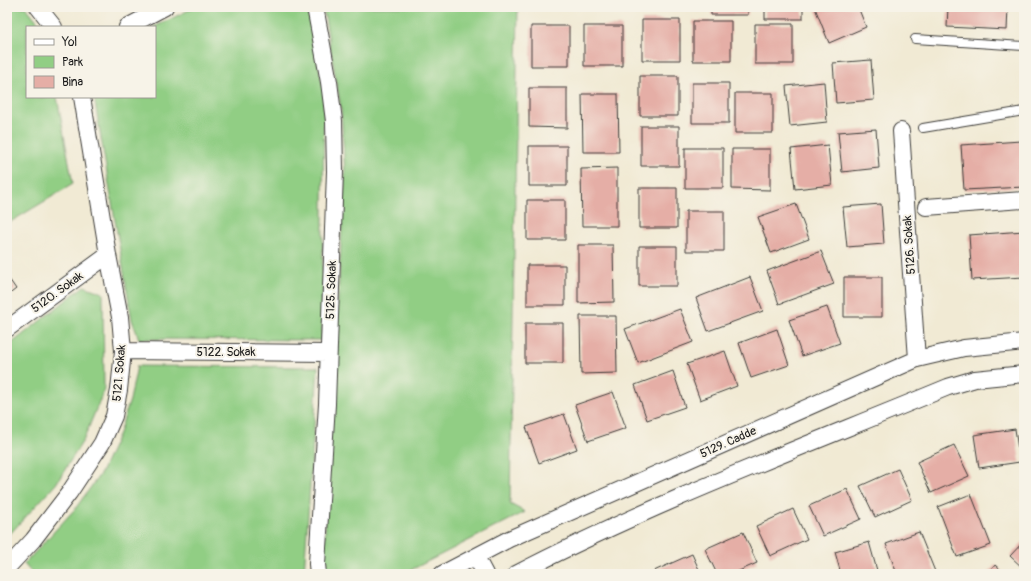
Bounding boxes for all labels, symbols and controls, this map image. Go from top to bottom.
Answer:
legend [26,26,156,98]
text: Yol [61,35,77,50]
text: Park [62,55,83,70]
text: Bina [62,75,84,90]
street label: 5126. Sokak [900,215,919,275]
street label: 5125. Sokak [323,260,340,320]
street label: 5120. Sokak [28,269,86,316]
street label: 5121. Sokak [110,344,129,402]
street label: 5122. Sokak [197,345,255,360]
street label: 5129. Cadde [698,423,759,462]

